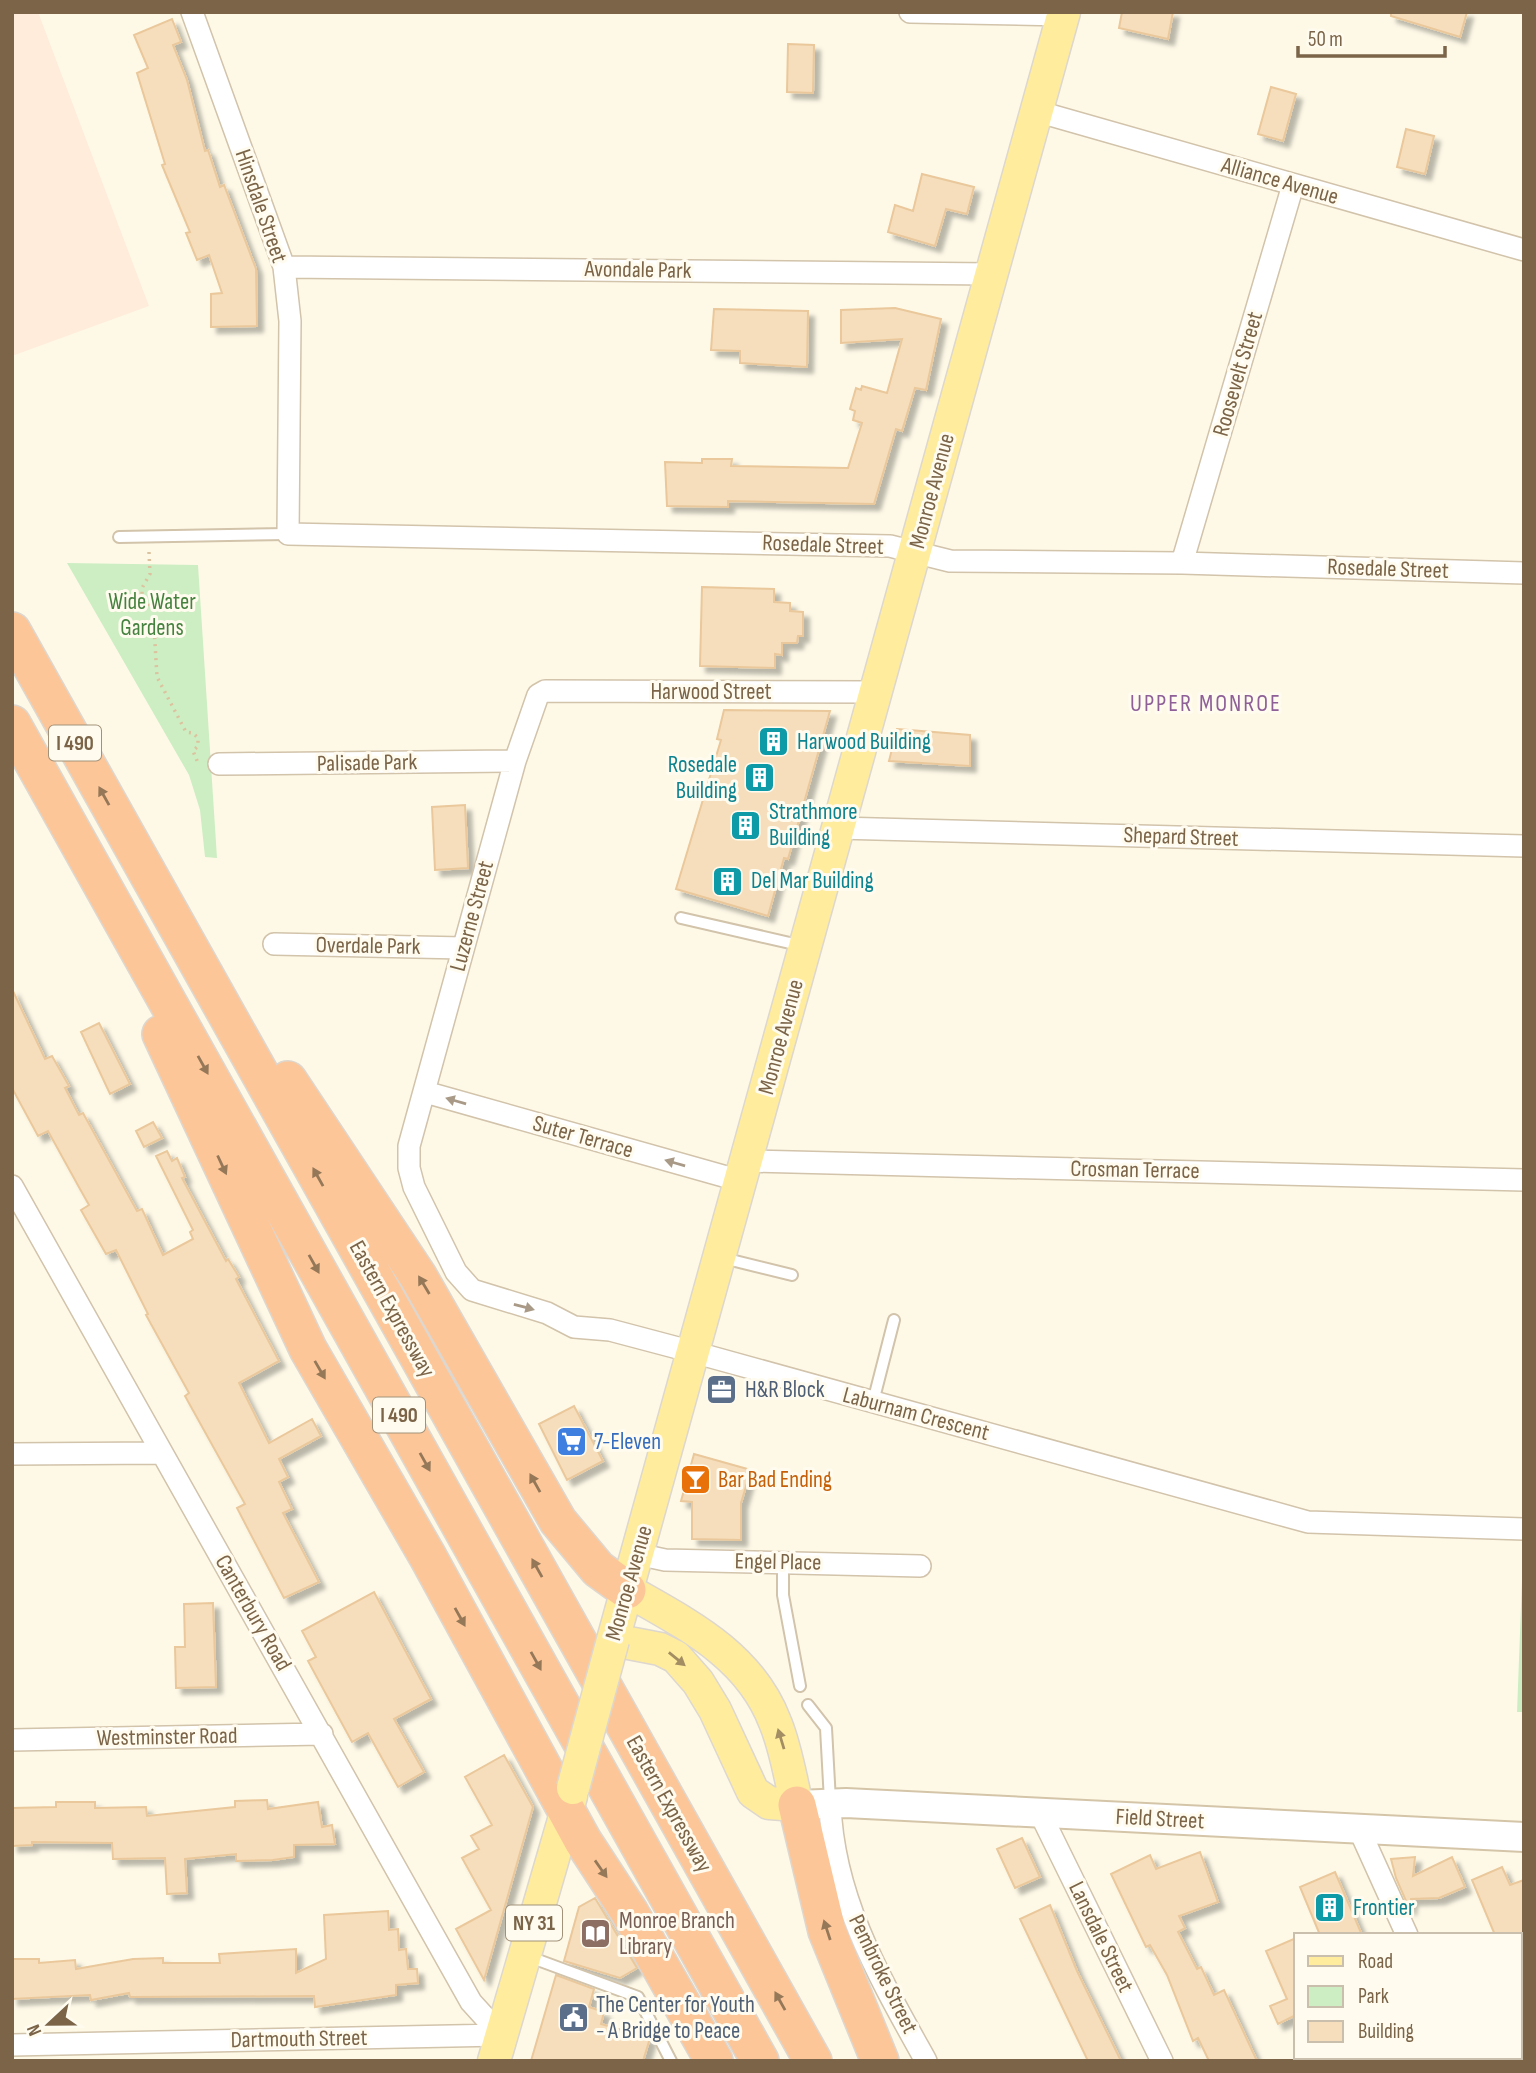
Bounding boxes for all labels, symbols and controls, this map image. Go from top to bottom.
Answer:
scale bar [1298,14,1445,58]
text: 50 m [1308,27,1343,52]
street label: Hinsdale Street [229,146,293,266]
street label: Alliance Avenue [1217,151,1342,211]
street label: Avondale Park [583,255,692,285]
street label: Roosevelt Street [1207,309,1269,439]
street label: Monroe Avenue [903,430,961,552]
street label: Rosedale Street [762,529,884,561]
street label: Rosedale Street [1327,553,1449,585]
park label: Wide Water Gardens [108,588,196,642]
street label: Harwood Street [650,678,772,706]
district label: UPPER MONROE [1130,689,1282,718]
building icon: Harwood Building [757,725,791,759]
road number: I 490 [49,726,101,760]
place label: Harwood Building [797,728,931,756]
street label: Palisade Park [317,748,418,778]
place label: Rosedale Building [668,751,737,805]
building icon: Rosedale Building [743,761,777,795]
one-way arrow [98,786,110,806]
place label: Strathmore Building [769,798,858,852]
building icon: Strathmore Building [729,808,763,842]
street label: Shepard Street [1123,821,1239,853]
street label: Luzerne Street [444,858,500,974]
building icon: Del Mar Building [711,864,745,898]
place label: Del Mar Building [751,867,874,895]
street label: Overdale Park [315,931,421,961]
street label: Monroe Avenue [752,976,810,1098]
one-way arrow [197,1055,209,1075]
one-way arrow [445,1095,467,1106]
street label: Suter Terrace [530,1109,636,1165]
one-way arrow [217,1155,228,1176]
street label: Crosman Terrace [1070,1155,1200,1185]
one-way arrow [665,1157,686,1167]
one-way arrow [312,1167,324,1186]
street label: Eastern Expressway [343,1236,441,1382]
one-way arrow [308,1254,320,1273]
one-way arrow [417,1276,430,1295]
one-way arrow [513,1302,535,1313]
one-way arrow [314,1361,326,1380]
office icon: H&R Block [705,1373,739,1407]
place label: H&R Block [745,1376,825,1404]
street label: Laburnam Crescent [840,1381,992,1447]
road number: I 490 [373,1398,425,1432]
supermarket icon: 7-Eleven [554,1425,588,1459]
place label: 7-Eleven [594,1428,661,1456]
one-way arrow [419,1452,431,1472]
bar icon: Bar Bad Ending [678,1463,712,1497]
place label: Bar Bad Ending [718,1466,832,1494]
one-way arrow [529,1474,541,1493]
street label: Monroe Avenue [599,1522,659,1644]
street label: Engel Place [734,1547,822,1577]
street label: Canterbury Road [209,1550,297,1676]
one-way arrow [531,1558,543,1577]
one-way arrow [454,1608,466,1627]
one-way arrow [530,1651,542,1670]
one-way arrow [667,1652,685,1667]
street label: Westminster Road [96,1722,238,1752]
one-way arrow [775,1728,785,1749]
street label: Eastern Expressway [620,1731,718,1877]
street label: Field Street [1115,1803,1205,1835]
one-way arrow [594,1860,608,1878]
street label: Lansdale Street [1062,1877,1140,1997]
building icon: Frontier [1313,1891,1347,1925]
place label: Frontier [1353,1894,1415,1922]
road number: NY 31 [506,1906,562,1940]
place label: Monroe Branch Library [619,1907,735,1961]
street label: Pembroke Street [842,1910,924,2038]
library icon: Monroe Branch Library [579,1917,613,1951]
one-way arrow [821,1919,831,1940]
legend [1294,1933,1522,2059]
text: Road [1358,1949,1393,1974]
text: Park [1358,1984,1389,2009]
north arrow [14,1989,84,2059]
place label: The Center for Youth - A Bridge to Peace [596,1991,755,2045]
one-way arrow [774,1992,786,2011]
public building icon: The Center for Youth - A Bridge to Peace [556,2001,590,2035]
text: Building [1358,2019,1414,2044]
text: N [22,2021,47,2039]
street label: Dartmouth Street [230,2024,368,2054]

